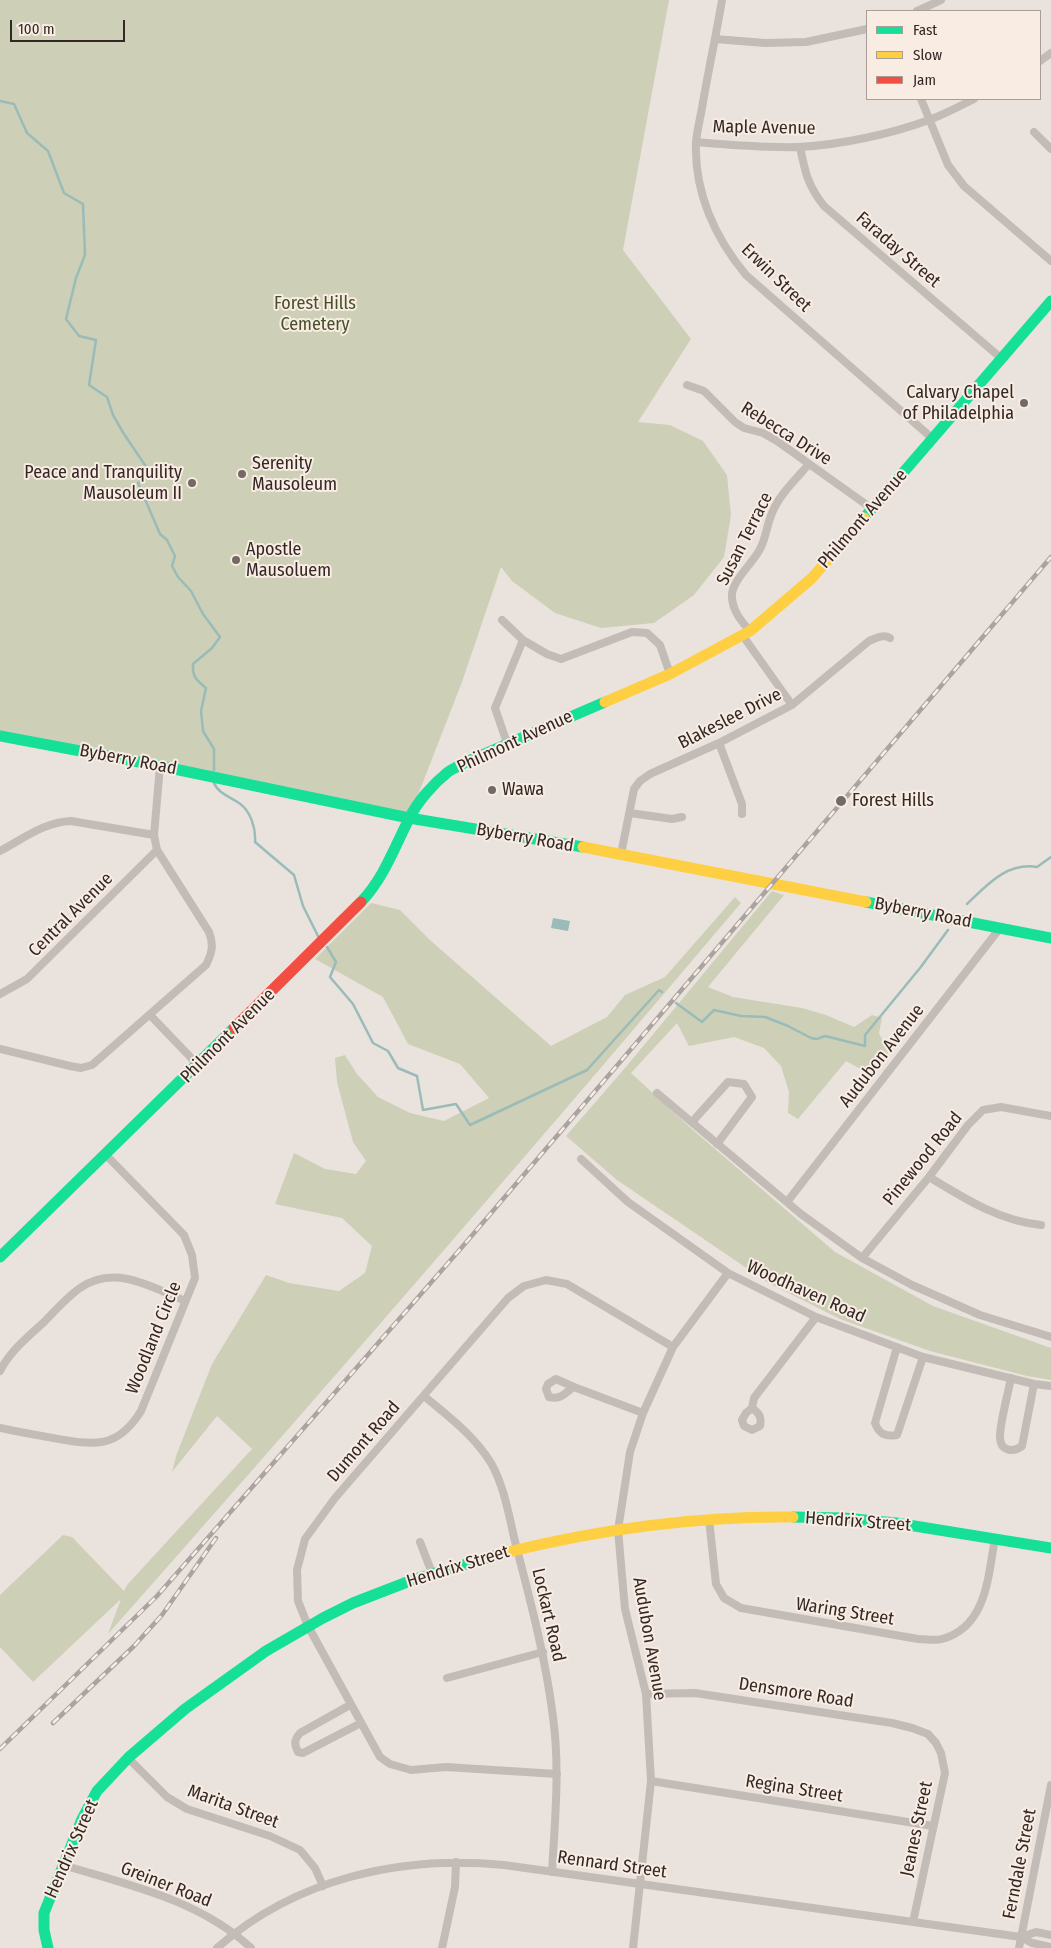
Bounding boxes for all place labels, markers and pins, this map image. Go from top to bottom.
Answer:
place label: Calvary Chapel of Philadelphia [903,382,1014,424]
marker: Calvary Chapel of Philadelphia [1018,397,1030,409]
place label: Serenity Mausoleum [252,453,337,496]
place label: Peace and Tranquility Mausoleum II [24,462,182,504]
marker: Serenity Mausoleum [236,468,248,480]
marker: Peace and Tranquility Mausoleum II [186,477,198,489]
place label: Apostle Mausoluem [246,539,331,582]
marker: Apostle Mausoluem [230,554,242,566]
place label: Wawa [502,779,544,801]
marker: Wawa [486,784,498,796]
place label: Forest Hills [852,790,934,812]
marker: Forest Hills [834,794,848,808]

